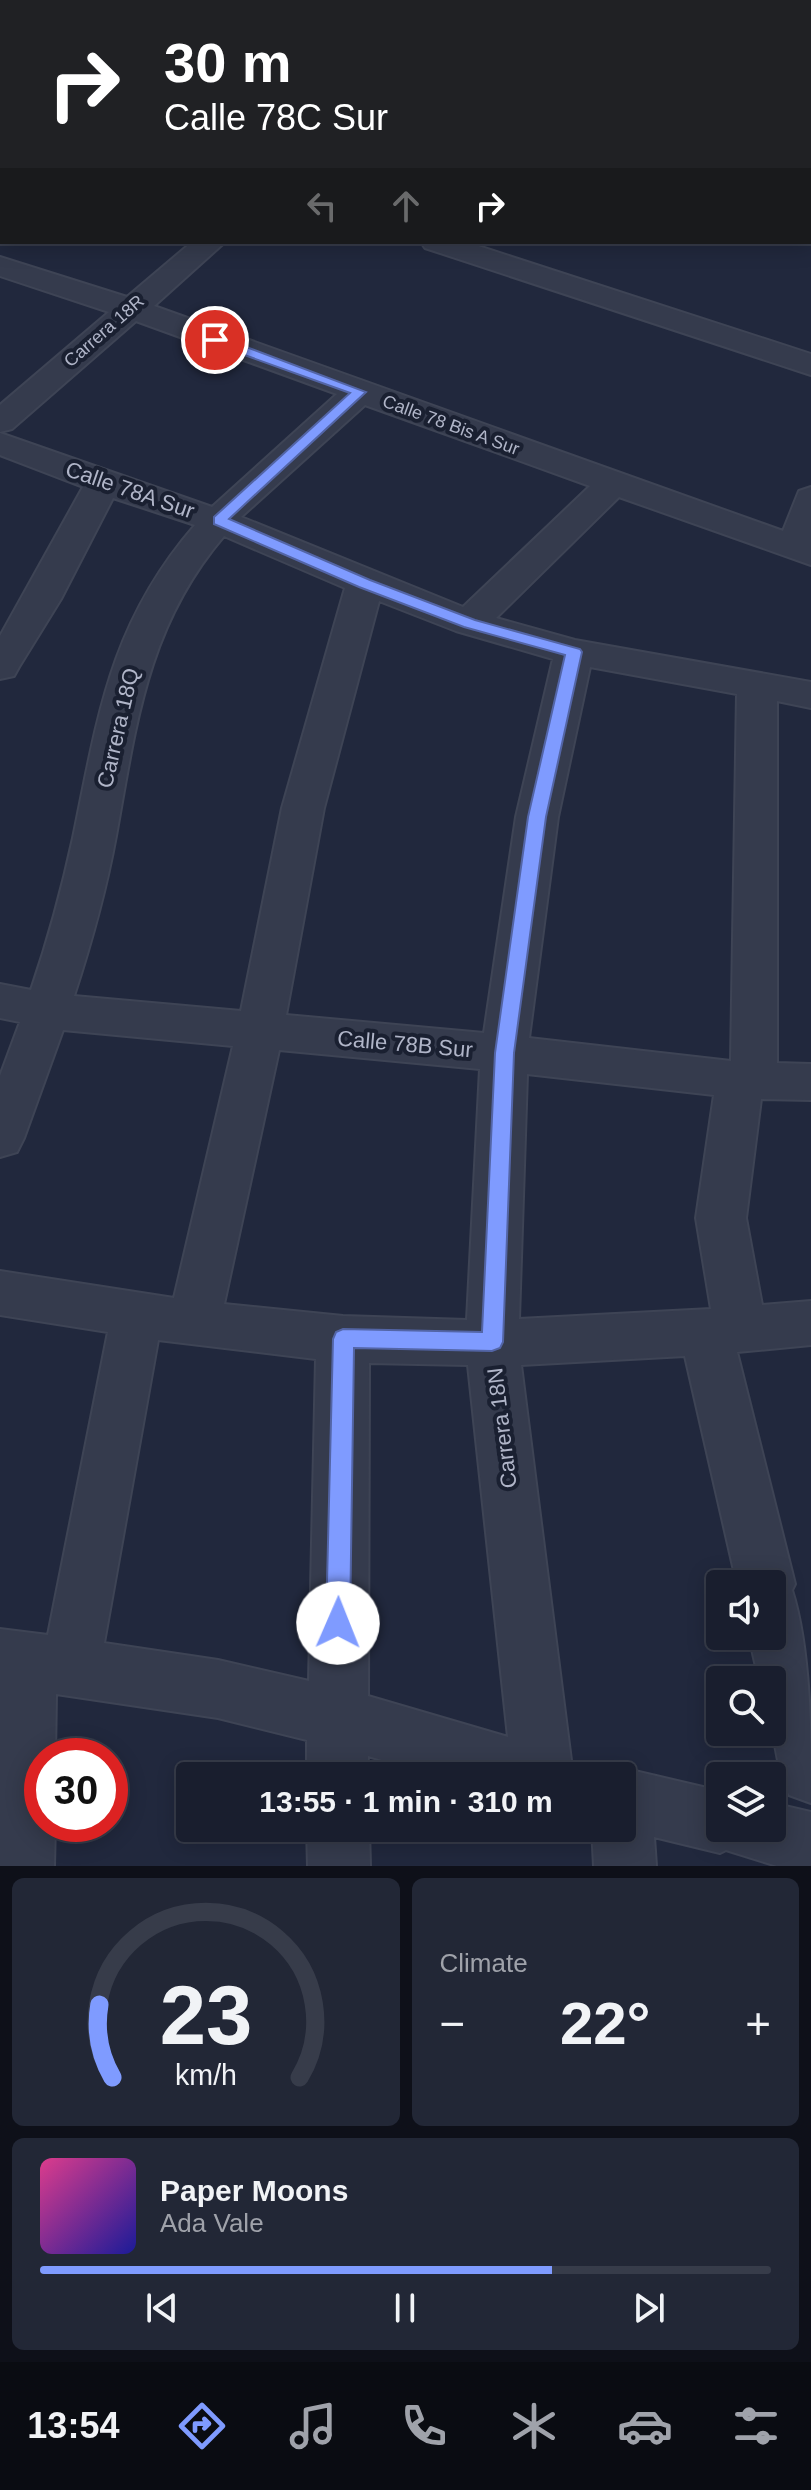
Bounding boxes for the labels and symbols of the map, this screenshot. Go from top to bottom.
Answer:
street label: Carrera 18R [60,291,148,371]
pin [181,306,249,374]
street label: Calle 78 Bis A Sur [380,391,522,459]
street label: Calle 78A Sur [62,456,198,524]
street label: Carrera 18Q [92,666,144,790]
street label: Calle 78B Sur [336,1026,474,1062]
street label: Carrera 18N [482,1366,522,1490]
position arrow [296,1581,380,1665]
speed limit sign: 30 [24,1738,128,1842]

